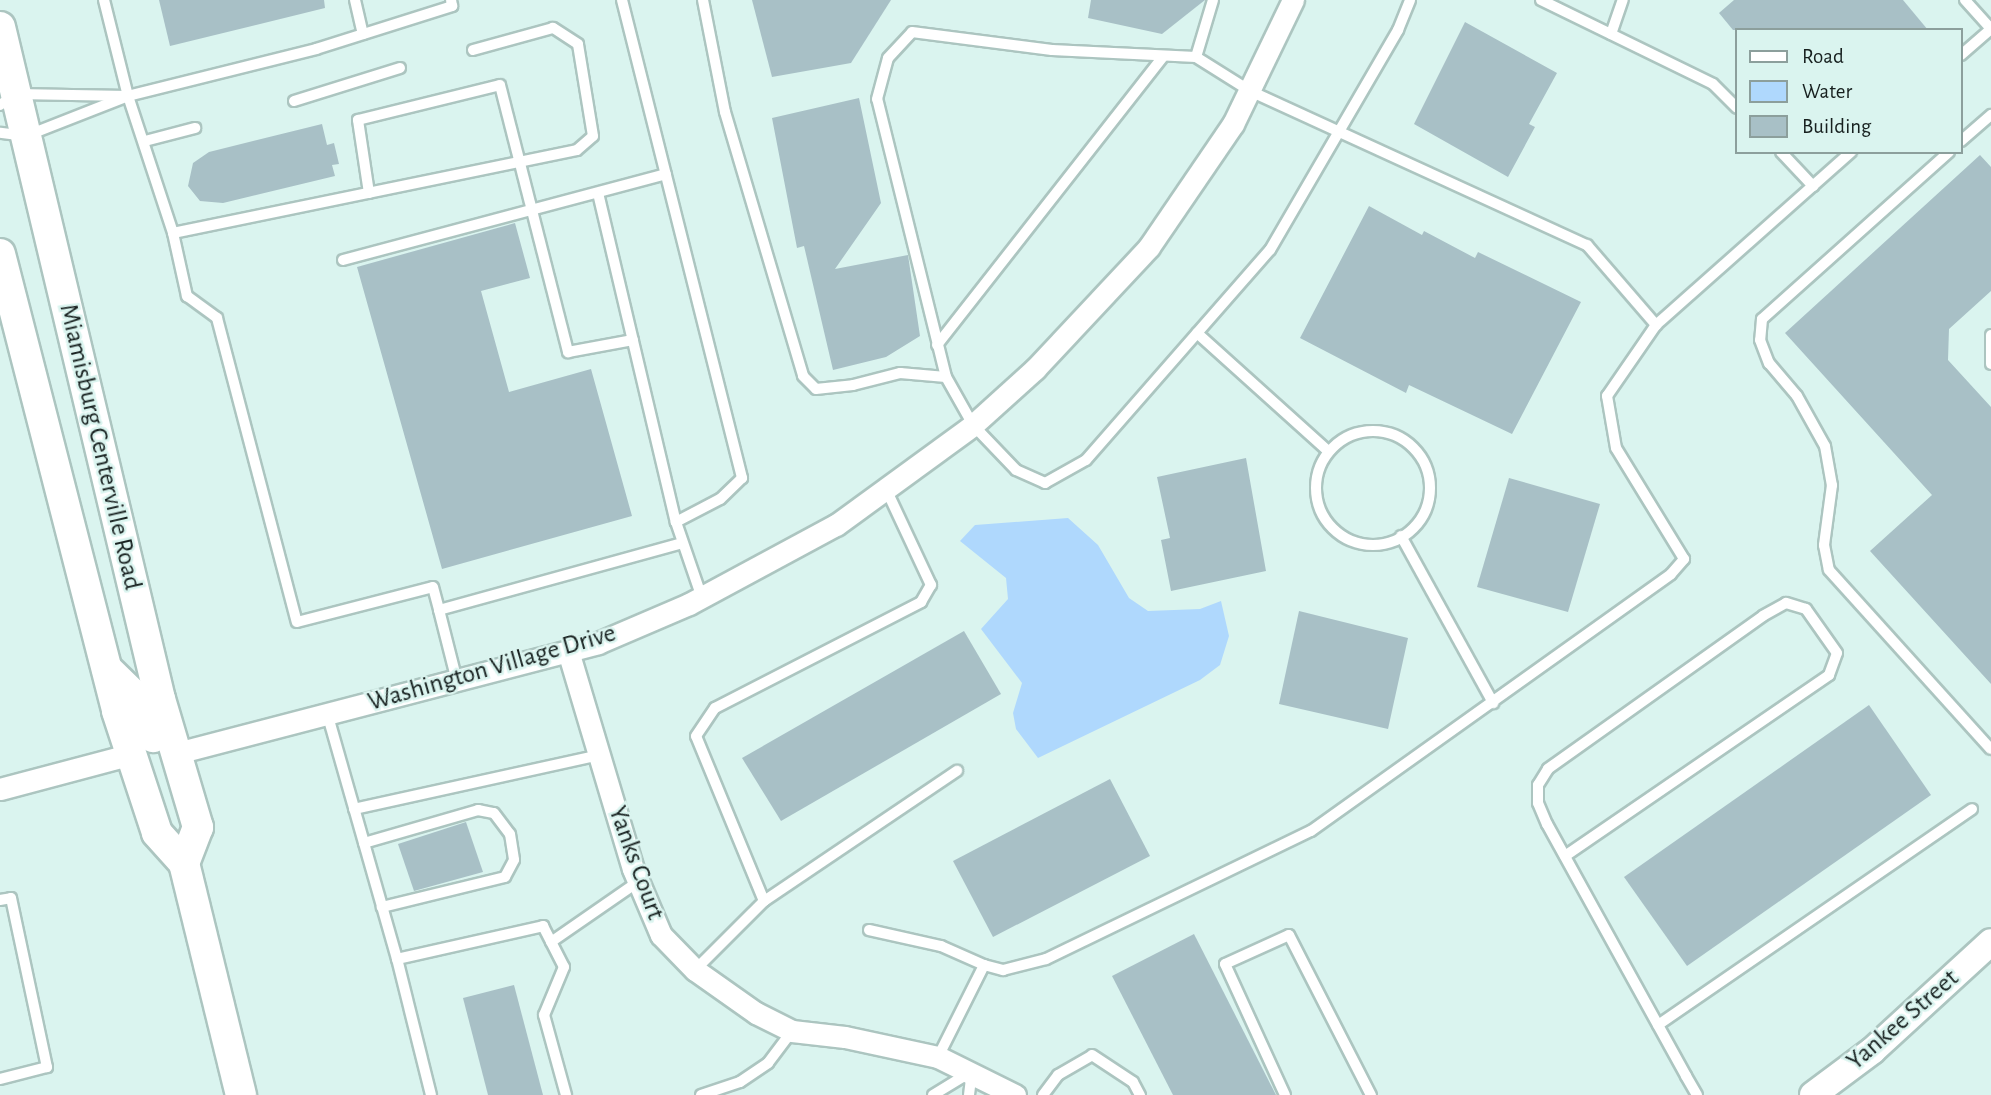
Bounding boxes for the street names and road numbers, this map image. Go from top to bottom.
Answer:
street label: Miamisburg Centerville Road [52,301,148,593]
street label: Washington Village Drive [365,618,619,718]
street label: Yanks Court [601,802,671,924]
street label: Yankee Street [1841,963,1965,1077]

